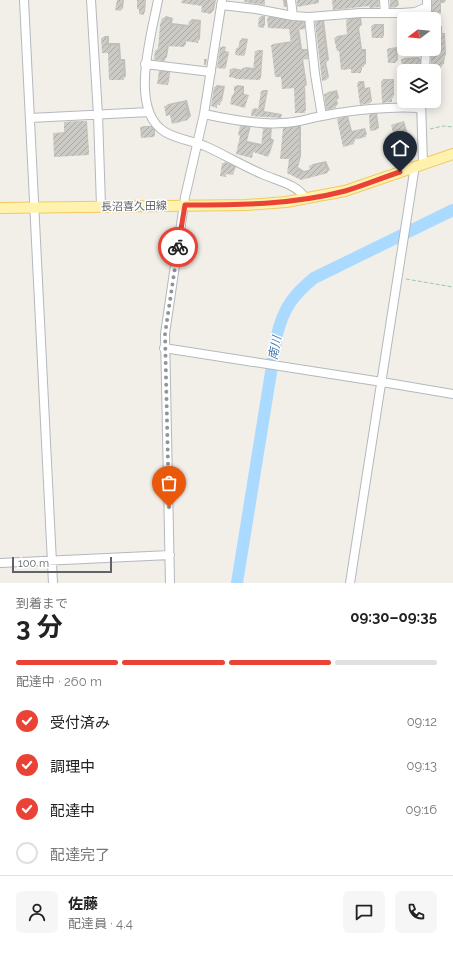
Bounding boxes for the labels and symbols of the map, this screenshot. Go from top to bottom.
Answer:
north arrow [397,12,441,56]
pin [383,131,417,172]
street label: 長沼喜久田線 [101,199,167,214]
courier [158,227,198,267]
water label: 南川 [266,333,284,361]
pin [152,466,186,507]
scale bar [12,555,112,574]

